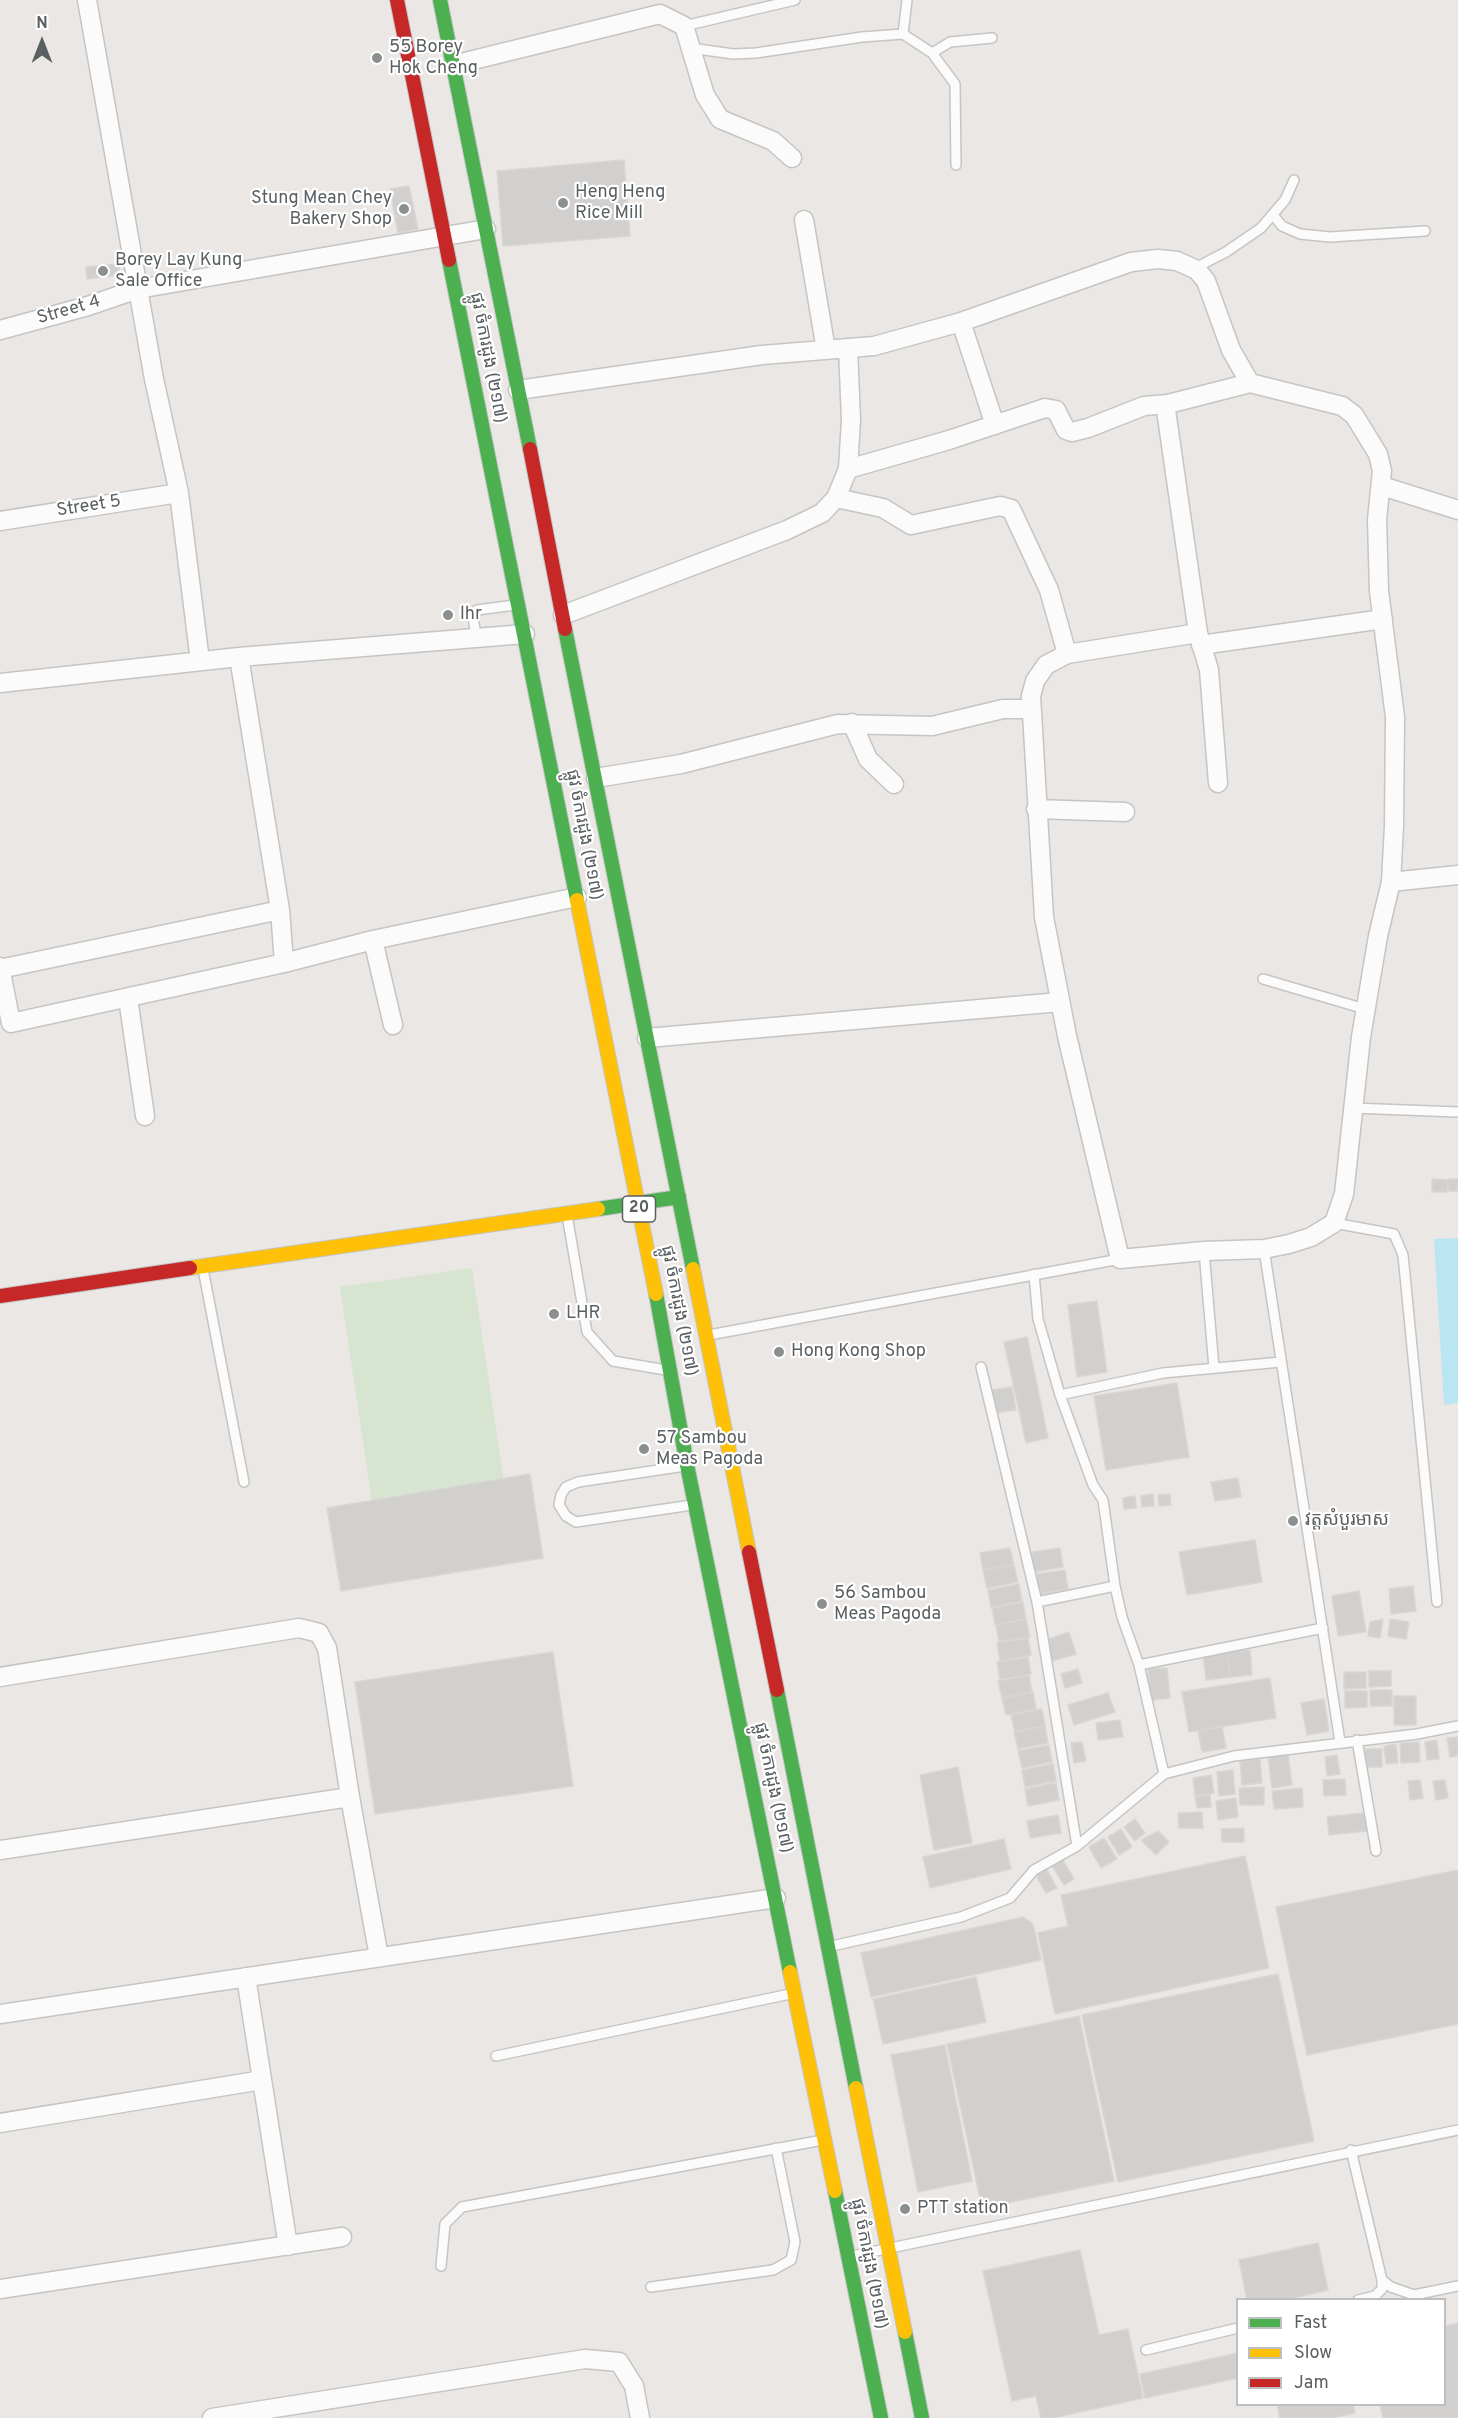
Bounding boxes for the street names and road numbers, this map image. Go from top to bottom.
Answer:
street label: ផ្លូវ ចំការដូង (២១៧) [464,291,510,425]
street label: Street 4 [35,292,103,330]
street label: Street 5 [55,491,123,523]
street label: ផ្លូវ ចំការដូង (២១៧) [560,768,606,902]
road number: 20 [622,1196,656,1222]
street label: ផ្លូវ ចំការដូង (២១៧) [655,1244,701,1378]
street label: ផ្លូវ ចំការដូង (២១៧) [748,1721,796,1855]
street label: ផ្លូវ ចំការដូង (២១៧) [845,2197,891,2331]

